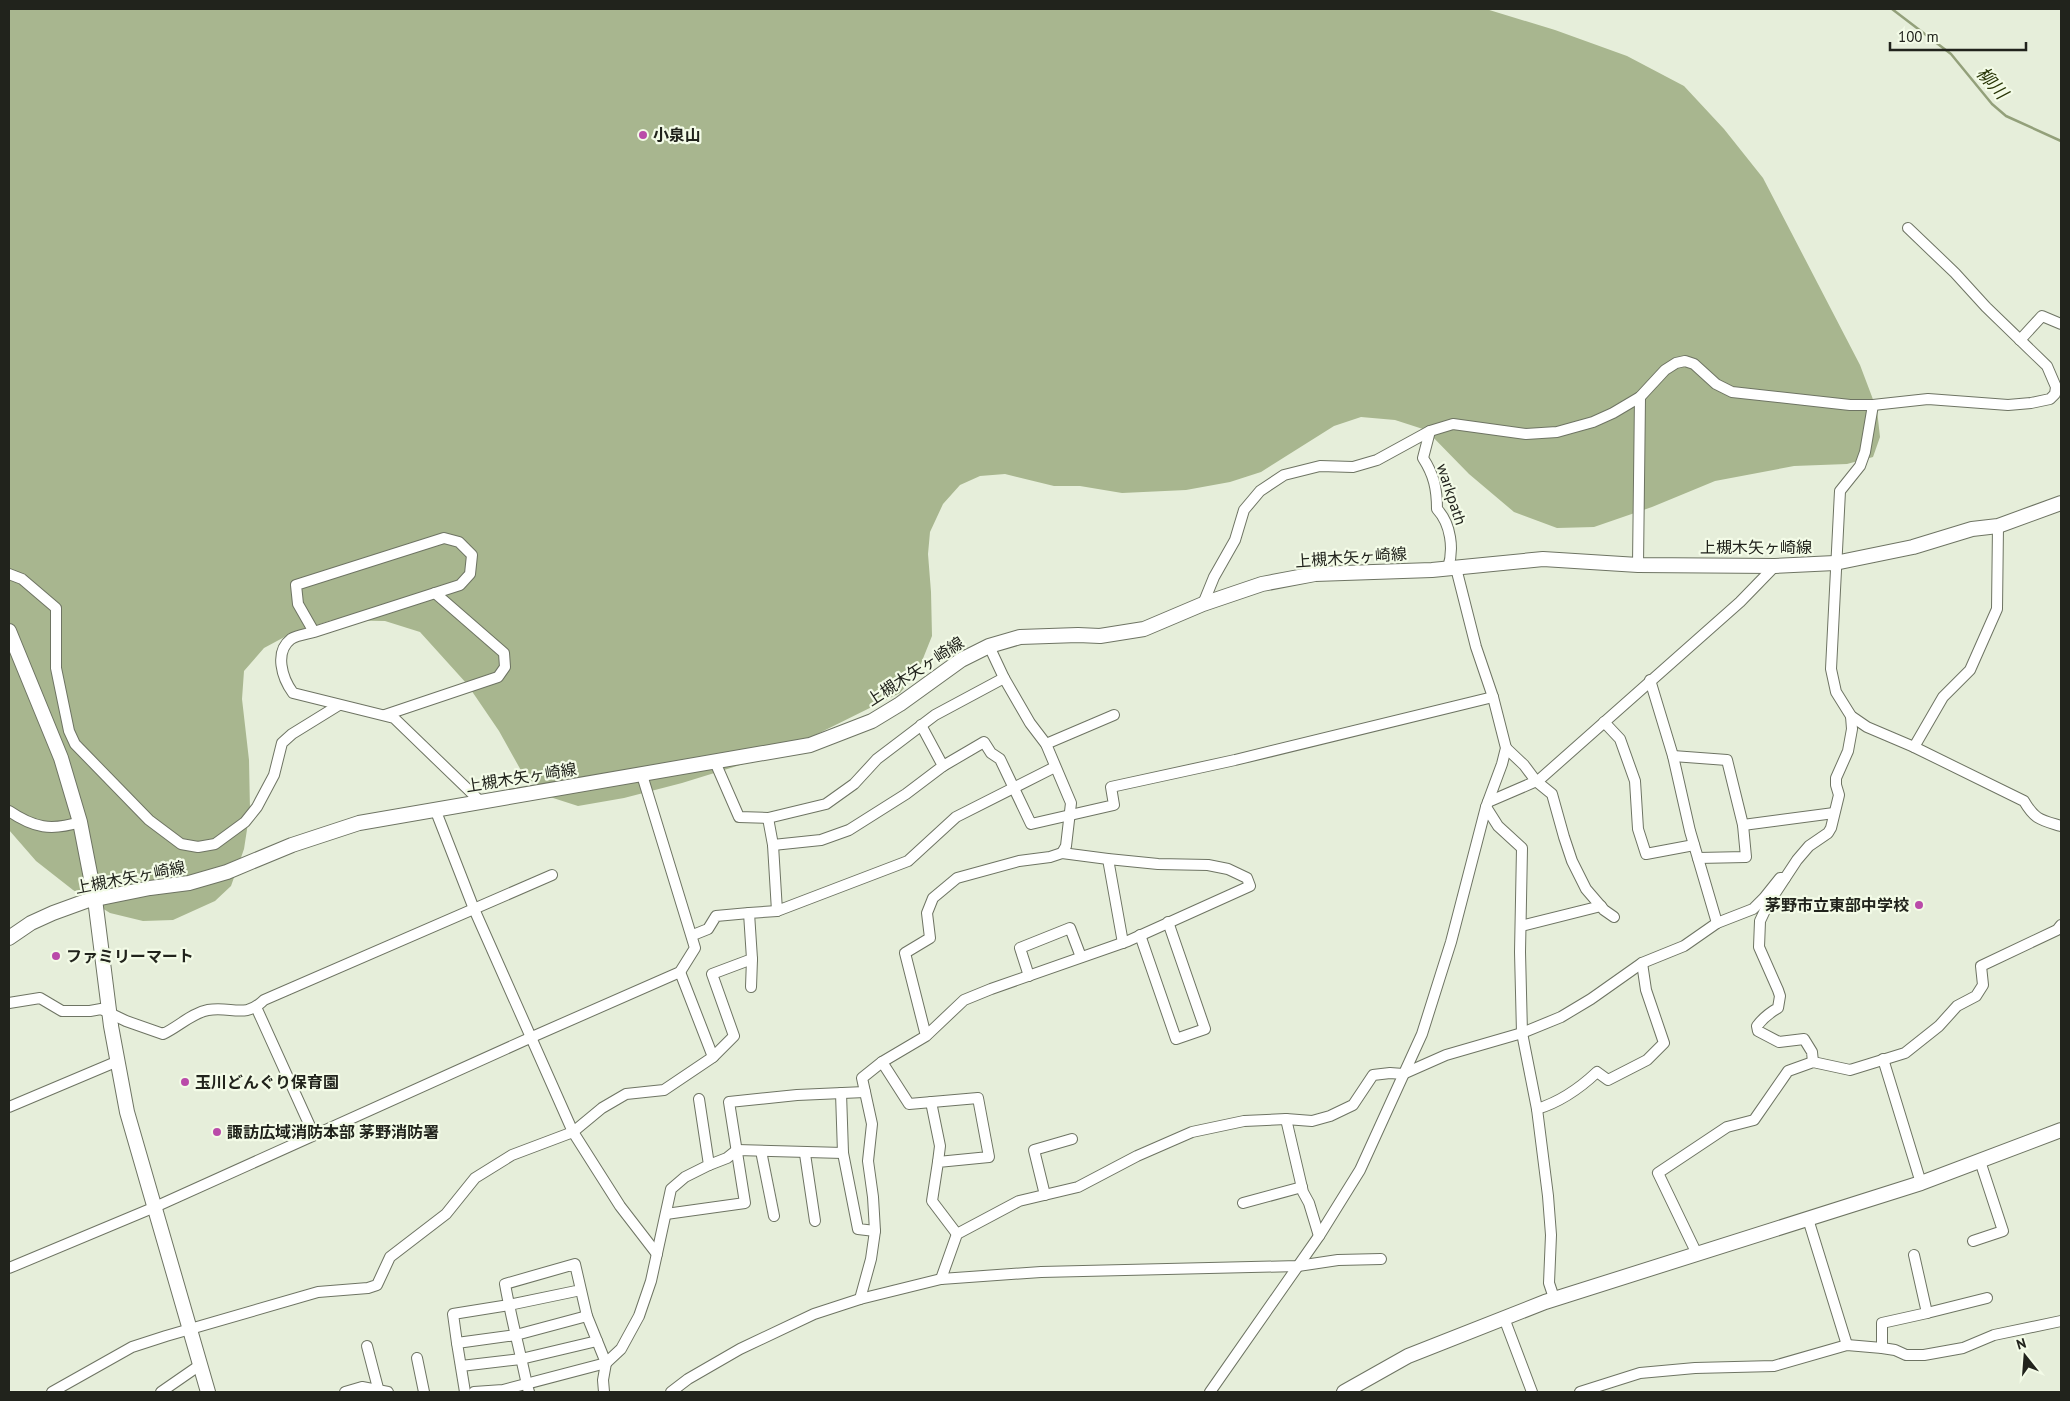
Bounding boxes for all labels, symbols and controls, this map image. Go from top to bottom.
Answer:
scale bar [1890,20,2026,52]
text: 100 m [1898,27,1939,46]
water label: 柳川 [1972,62,2014,105]
place label: 小泉山 [653,125,701,145]
marker: 小泉山 [637,129,649,141]
street label: warkpath [1433,461,1471,527]
street label: 上槻木矢ヶ崎線 [1700,537,1812,557]
street label: 上槻木矢ヶ崎線 [1294,543,1408,571]
street label: 上槻木矢ヶ崎線 [863,632,967,710]
street label: 上槻木矢ヶ崎線 [464,758,578,796]
street label: 上槻木矢ヶ崎線 [73,856,187,898]
place label: 茅野市立東部中学校 [1765,895,1909,915]
marker: 茅野市立東部中学校 [1913,899,1925,911]
place label: ファミリーマート [66,946,194,966]
marker: ファミリーマート [50,950,62,962]
place label: 玉川どんぐり保育園 [195,1072,339,1092]
marker: 玉川どんぐり保育園 [179,1076,191,1088]
place label: 諏訪広域消防本部 茅野消防署 [227,1122,439,1142]
marker: 諏訪広域消防本部 茅野消防署 [211,1126,223,1138]
north arrow [2000,1331,2050,1381]
text: N [2014,1334,2028,1354]

